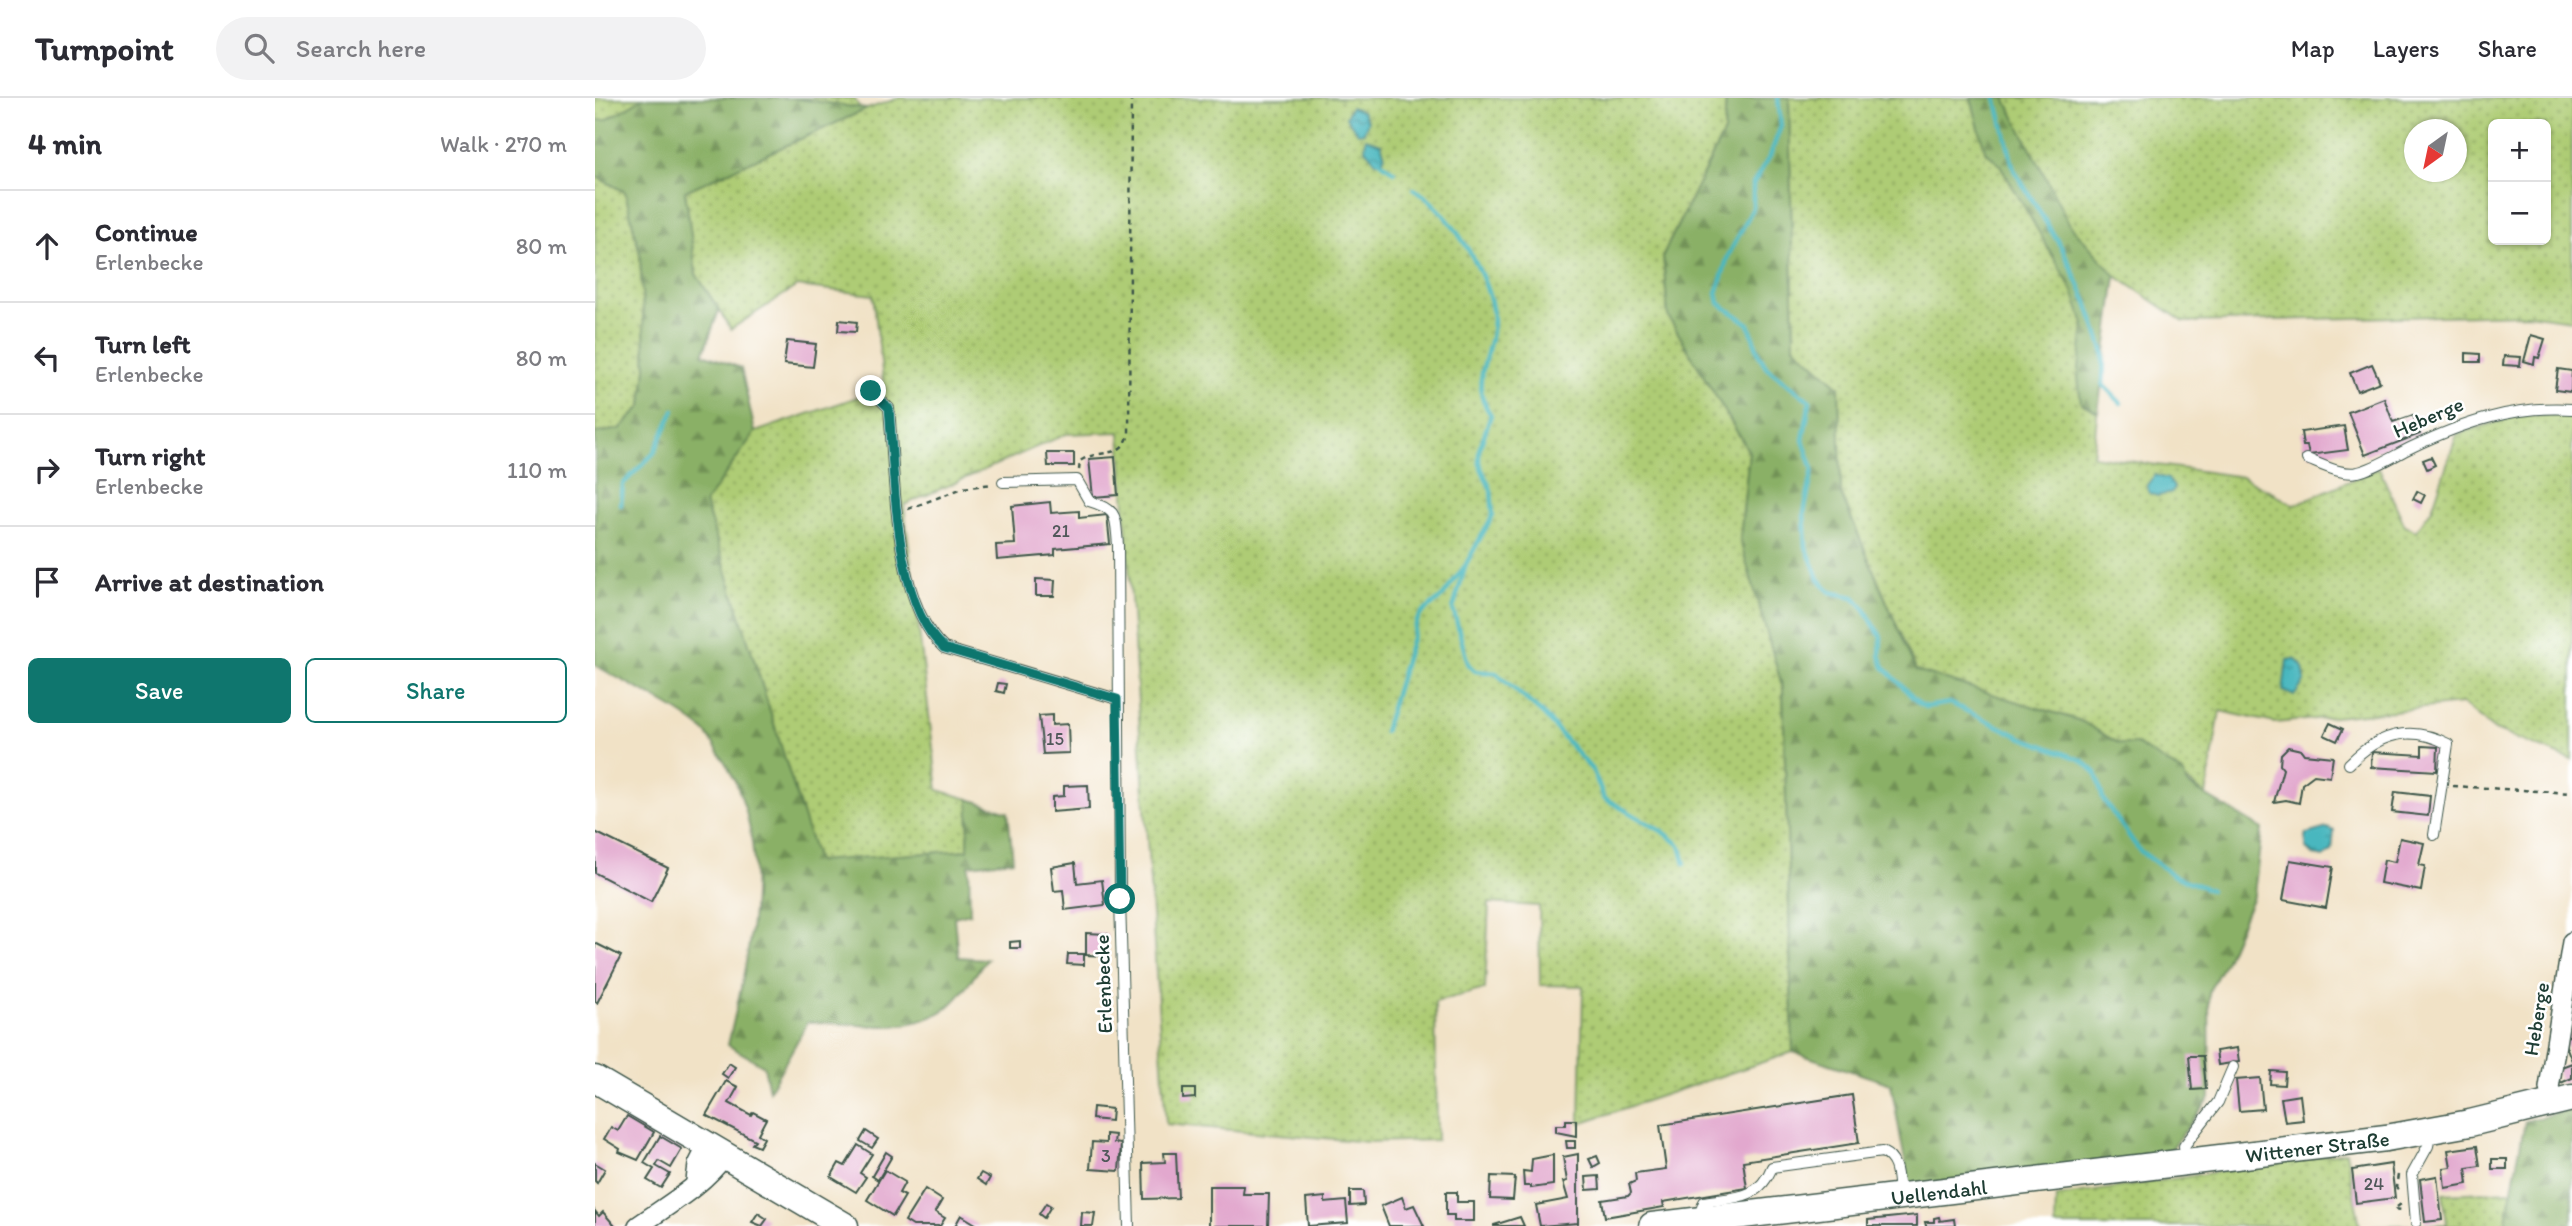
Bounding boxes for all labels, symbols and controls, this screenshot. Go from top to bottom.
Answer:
search box [216,17,706,80]
text: Turnpoint [35,29,174,68]
icon: search [240,29,278,67]
text: Search here [296,32,426,64]
text: Map [2291,34,2335,63]
text: Layers [2373,34,2440,63]
text: Share [2478,34,2537,63]
north arrow [2404,119,2467,182]
map controls [2488,119,2551,245]
button: + [2488,119,2551,182]
text: 4 min [28,125,102,162]
text: Walk · 270 m [440,130,567,158]
button: − [2488,182,2551,245]
text: Continue [95,216,198,248]
icon: ahead [28,227,66,265]
text: 80 m [516,232,567,260]
text: Erlenbecke [95,248,204,276]
text: Turn left [95,328,191,360]
icon: left [28,339,66,377]
text: 80 m [516,344,567,372]
text: Erlenbecke [95,360,204,388]
route end [855,375,886,406]
street label: Heberge [2389,391,2467,443]
text: Turn right [95,440,206,472]
icon: right [28,451,66,489]
text: 110 m [507,456,567,484]
text: Erlenbecke [95,472,204,500]
house number: 21 [1052,520,1070,542]
icon: arrive [28,563,66,601]
text: Arrive at destination [95,566,324,598]
button: Save [28,658,291,723]
button: Share [305,658,567,723]
house number: 15 [1046,728,1064,750]
route start [1104,883,1135,914]
street label: Erlenbecke [1089,934,1117,1034]
street label: Heberge [2518,980,2554,1058]
street label: Wittener Straße [2244,1125,2391,1167]
house number: 3 [1101,1145,1111,1167]
street label: Uellendahl [1889,1173,1989,1210]
house number: 24 [2364,1173,2384,1195]

